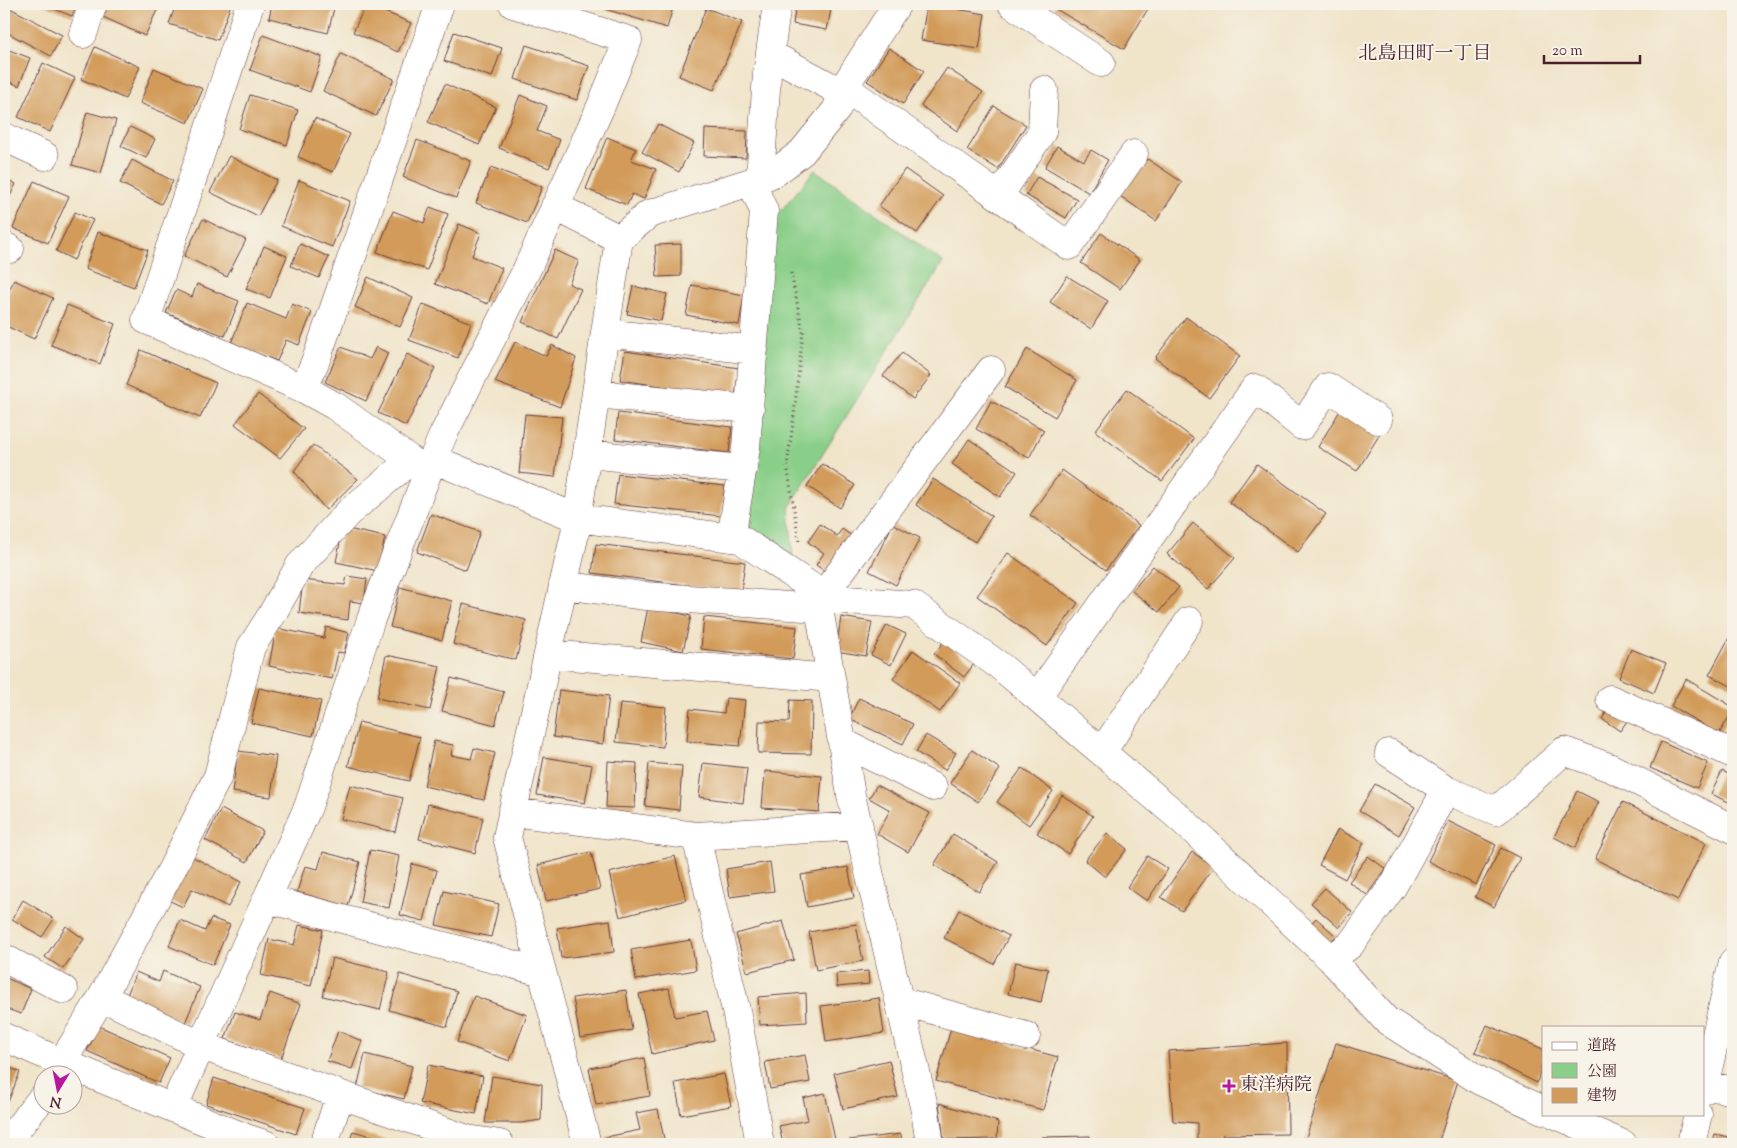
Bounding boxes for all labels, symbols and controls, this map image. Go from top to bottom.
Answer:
scale bar [1544,32,1641,64]
district label: 北島田町一丁目 [1358,41,1492,68]
text: 20 m [1552,41,1583,62]
legend [1542,1026,1704,1116]
text: 道路 [1587,1036,1617,1057]
text: 公園 [1587,1062,1617,1083]
north arrow [32,1066,82,1116]
place label: 東洋病院 [1240,1073,1312,1099]
marker: 東洋病院 [1222,1079,1236,1093]
text: 建物 [1587,1086,1617,1107]
text: N [49,1090,63,1112]

